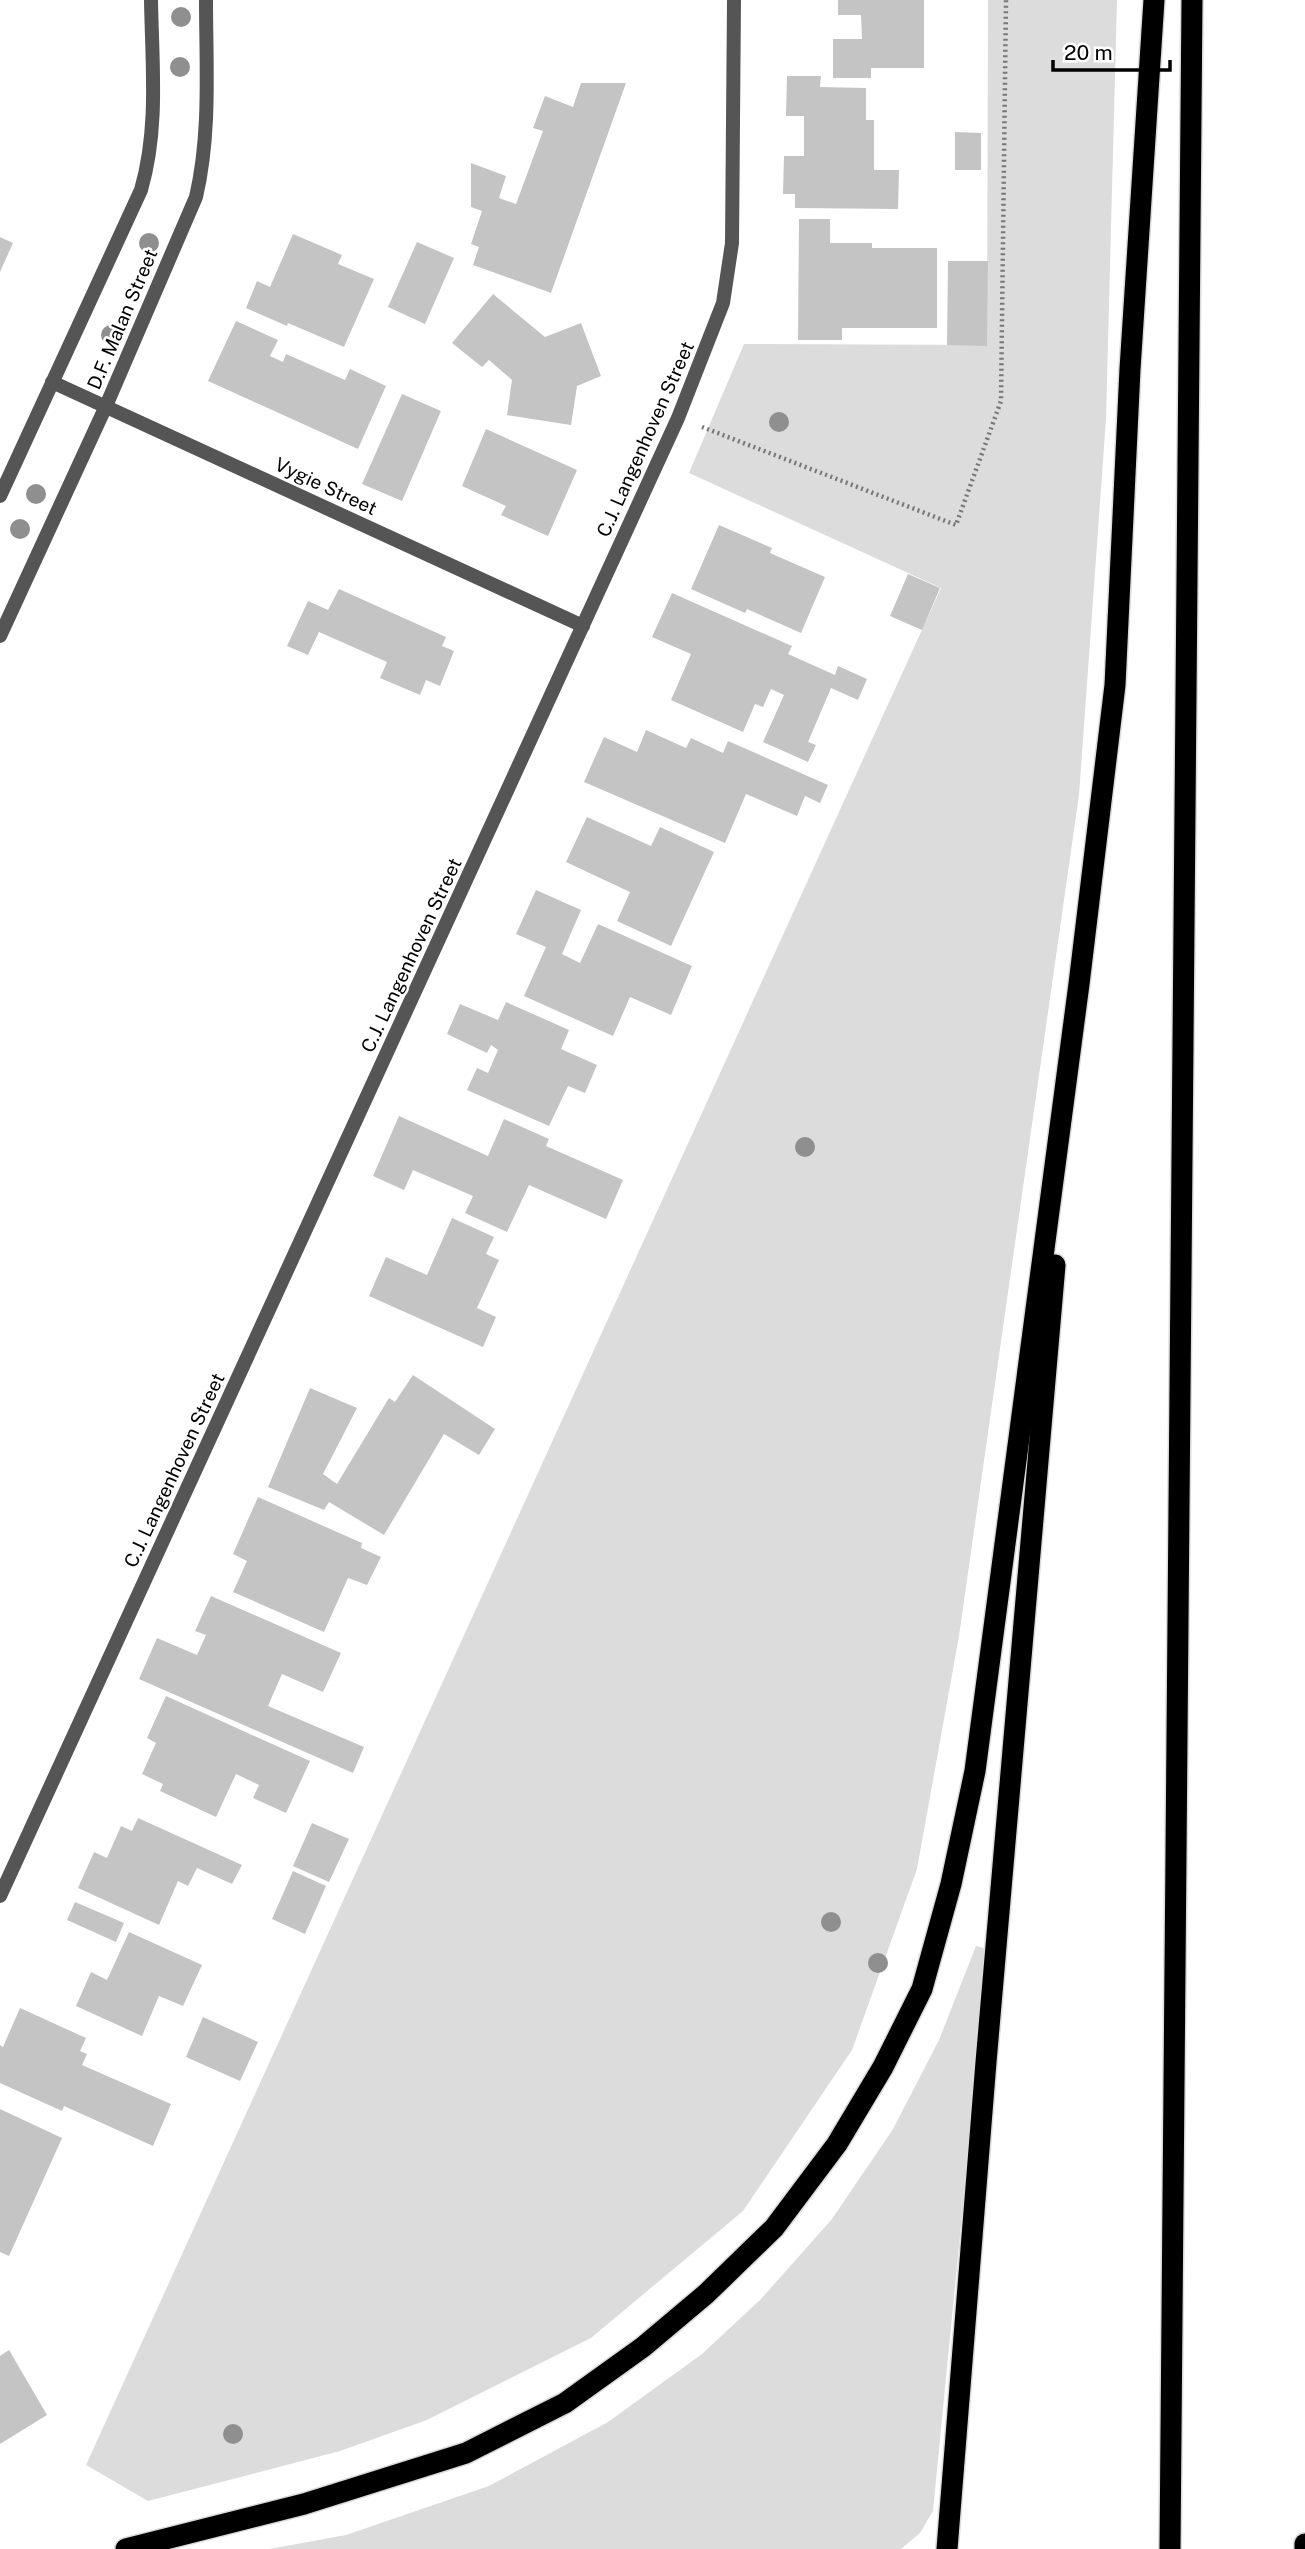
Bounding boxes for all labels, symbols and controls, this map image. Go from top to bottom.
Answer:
scale bar [1053,28,1170,72]
text: 20 m [1064,40,1113,65]
street label: D.F. Malan Street [82,245,162,393]
street label: C.J. Langenhoven Street [592,338,698,540]
street label: Vygie Street [272,453,380,519]
street label: C.J. Langenhoven Street [356,854,466,1056]
street label: C.J. Langenhoven Street [119,1369,229,1571]

